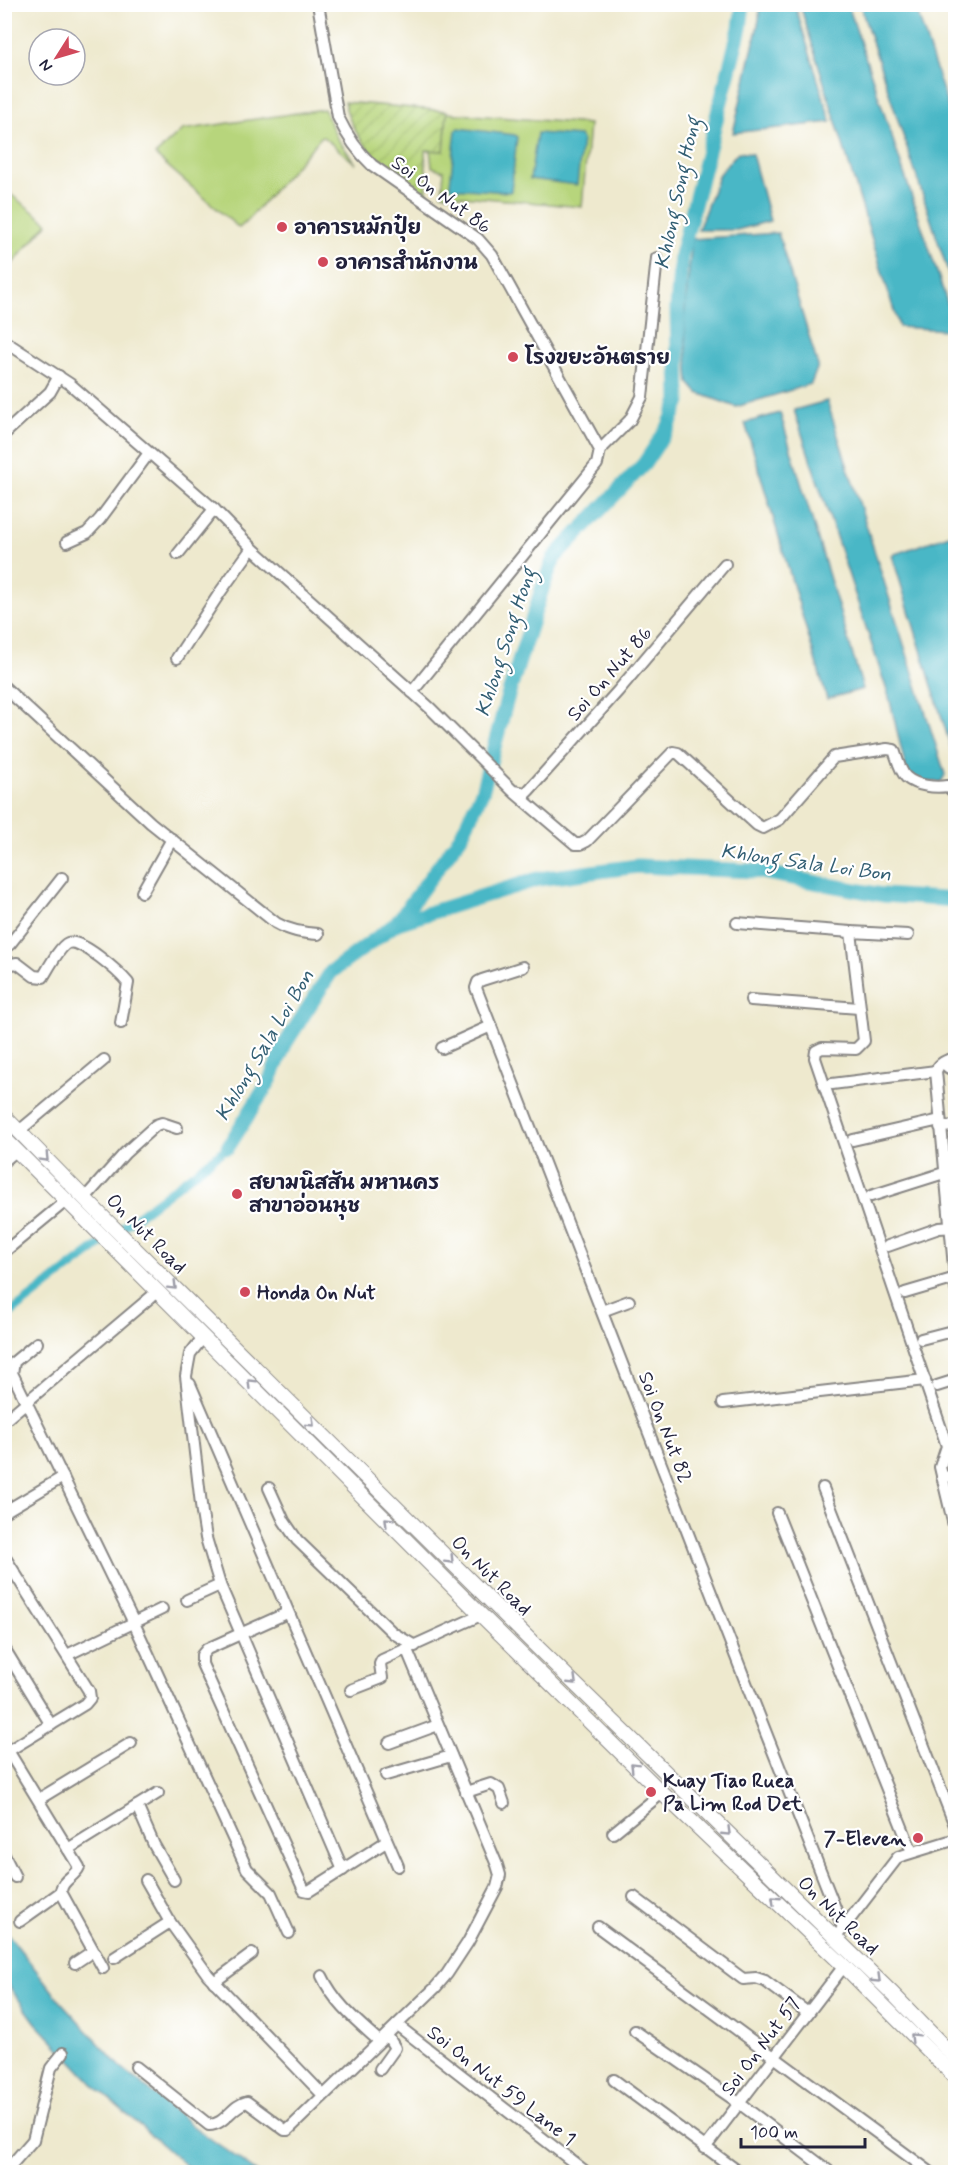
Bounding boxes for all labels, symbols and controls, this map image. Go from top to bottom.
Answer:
north arrow [27,27,87,87]
text: N [35,55,58,76]
water label: Khlong Song Hong [648,112,710,272]
street label: Soi On Nut 86 [386,150,497,241]
place label: อาคารหมักปุ๋ย [294,214,421,242]
marker: อาคารหมักปุ๋ย [275,220,289,234]
place label: อาคารสำนักงาน [335,249,478,277]
marker: อาคารสำนักงาน [316,255,330,269]
place label: โรงขยะอันตราย [524,344,670,372]
marker: โรงขยะอันตราย [506,350,520,364]
water label: Khlong Song Hong [469,562,546,721]
street label: Soi On Nut 86 [561,621,659,727]
water label: Khlong Sala Loi Bon [719,837,893,891]
water label: Khlong Sala Loi Bon [209,965,323,1127]
one-way arrow [38,1151,49,1161]
place label: สยามนิสสัน มหานคร สาขาอ่อนนุช [249,1170,439,1220]
marker: สยามนิสสัน มหานคร สาขาอ่อนนุช [230,1187,244,1201]
street label: On Nut Road [100,1188,192,1280]
one-way arrow [165,1278,176,1289]
place label: Honda On Nut [257,1280,376,1307]
marker: Honda On Nut [238,1285,252,1299]
street label: Soi On Nut 82 [631,1368,698,1487]
one-way arrow [247,1379,257,1390]
one-way arrow [304,1416,315,1427]
one-way arrow [385,1518,396,1529]
street label: On Nut Road [445,1530,537,1622]
one-way arrow [442,1553,453,1564]
one-way arrow [566,1674,576,1685]
one-way arrow [631,1762,642,1773]
place label: Kuay Tiao Ruea Pa Lim Rod Det [663,1768,804,1818]
marker: Kuay Tiao Ruea Pa Lim Rod Det [644,1785,658,1799]
one-way arrow [720,1825,730,1836]
place label: 7-Eleven [824,1826,906,1853]
marker: 7-Eleven [911,1831,925,1845]
street label: On Nut Road [791,1870,885,1962]
one-way arrow [772,1897,783,1908]
one-way arrow [870,1971,881,1982]
street label: Soi On Nut 57 [715,1992,807,2102]
street label: Soi On Nut 59 Lane 1 [421,2020,581,2153]
one-way arrow [911,2033,922,2044]
scale bar [741,2111,866,2149]
text: 100 m [750,2121,798,2145]

